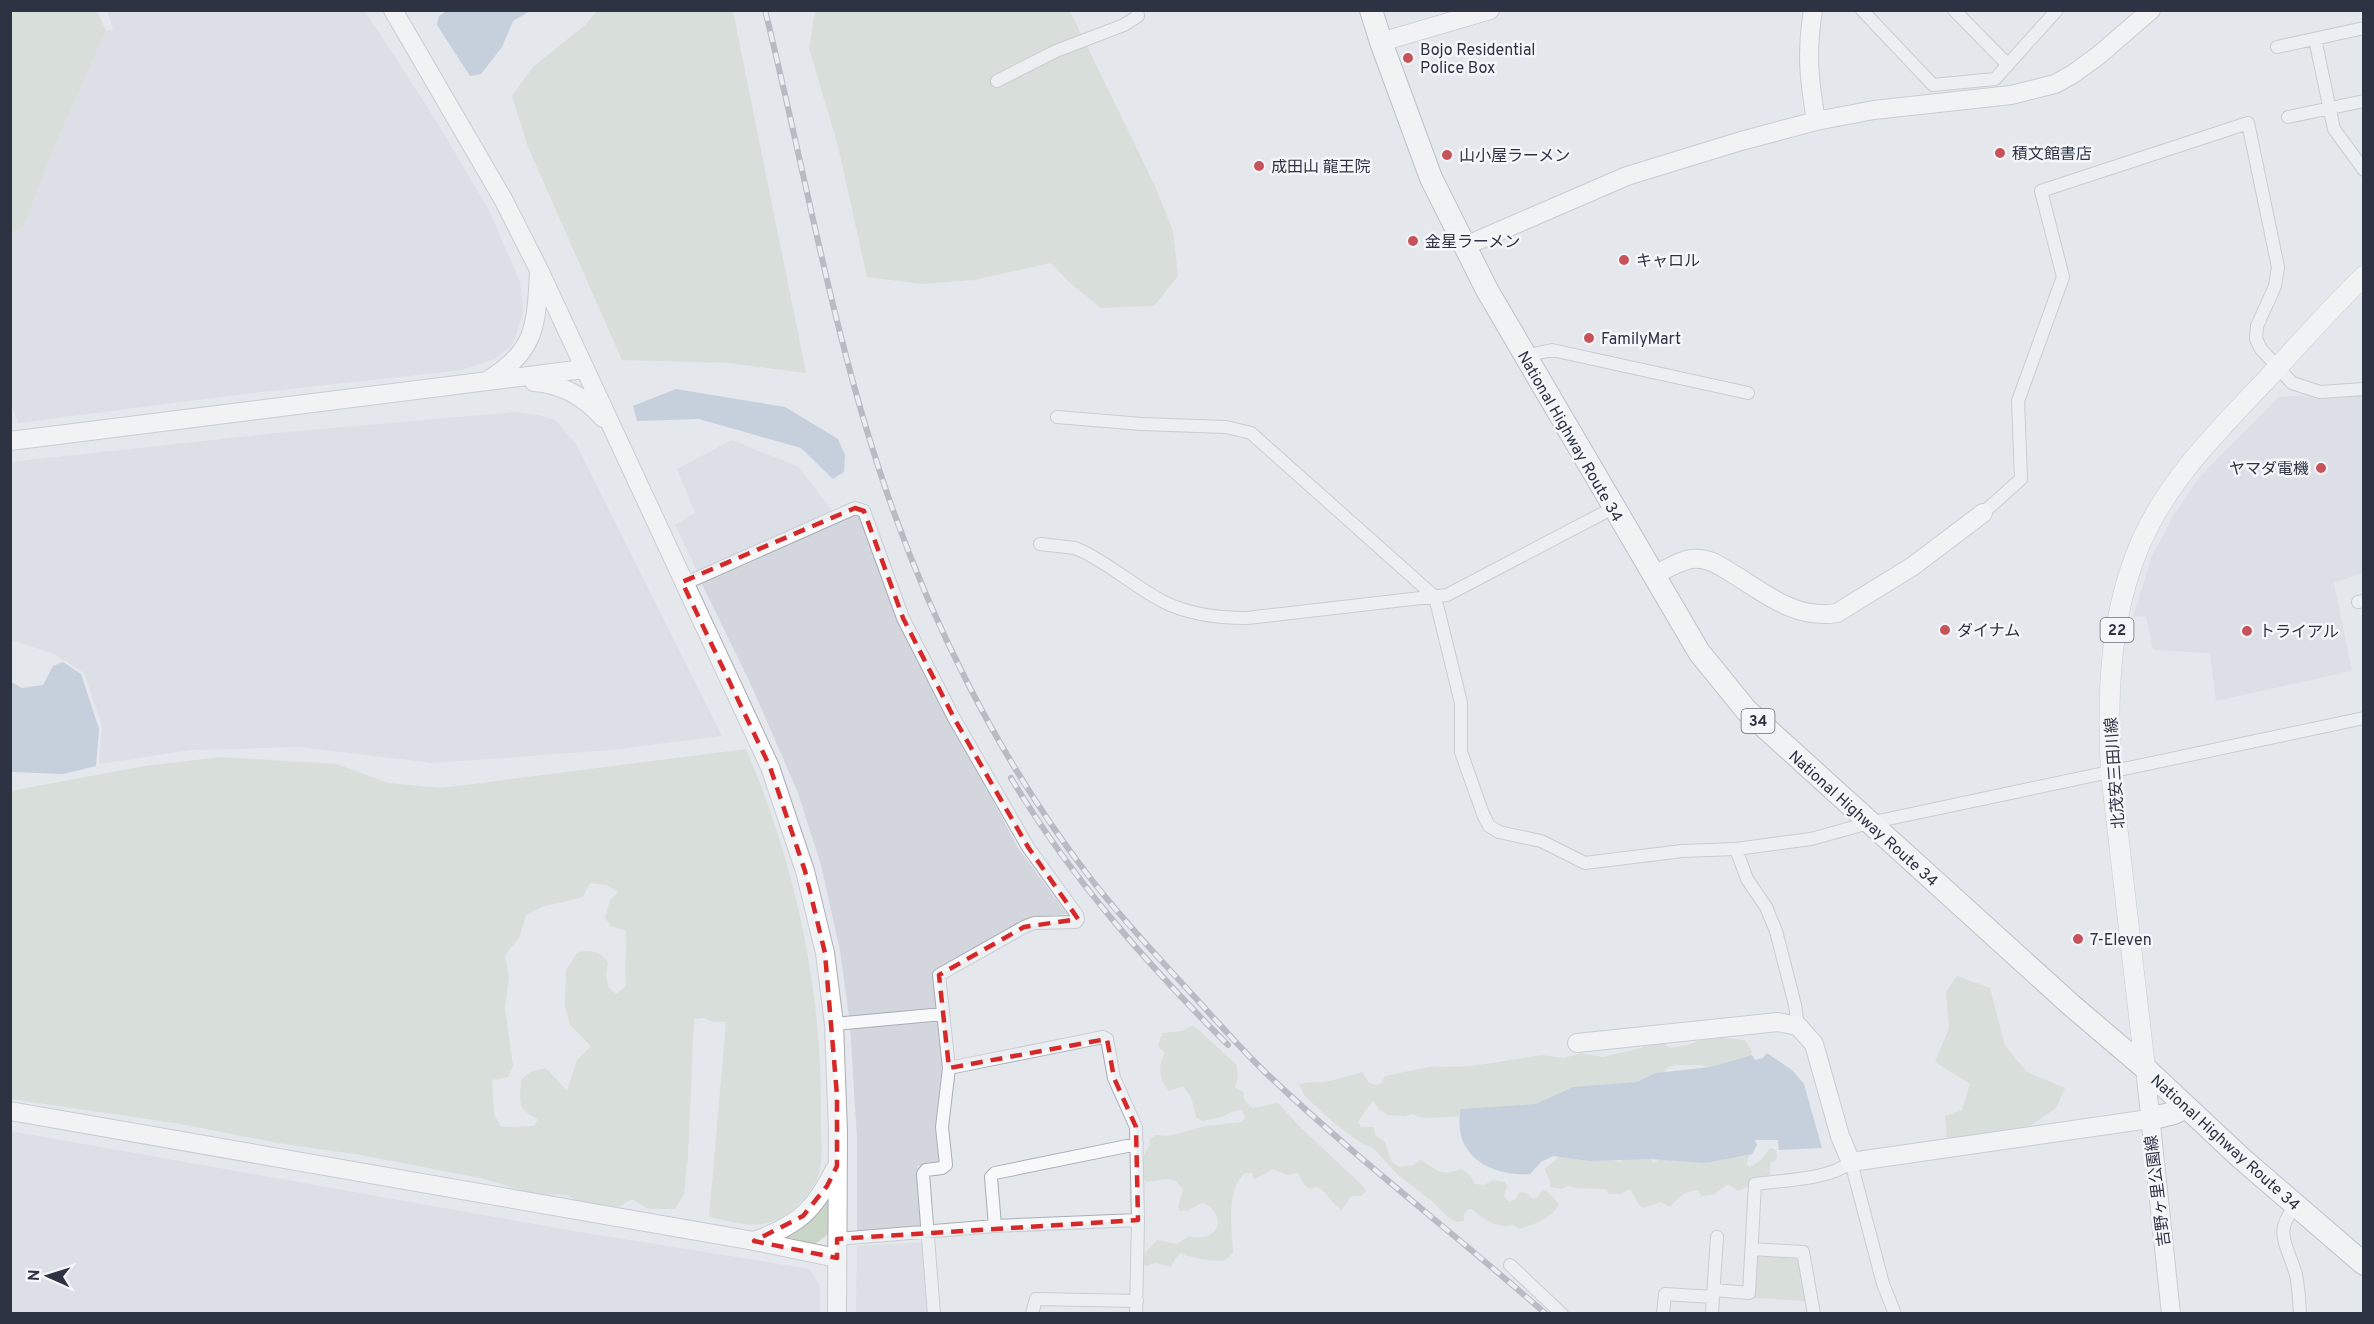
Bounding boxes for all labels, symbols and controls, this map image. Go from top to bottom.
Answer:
place label: Bojo Residential Police Box [1420,41,1536,79]
marker: Bojo Residential Police Box [1401,51,1415,65]
place label: 積文館書店 [2012,145,2092,165]
marker: 積文館書店 [1993,146,2007,160]
place label: 山小屋ラーメン [1459,147,1570,167]
marker: 山小屋ラーメン [1440,148,1454,162]
place label: 成田山 龍王院 [1271,158,1371,178]
marker: 成田山 龍王院 [1252,159,1266,173]
place label: 金星ラーメン [1425,233,1520,253]
marker: 金星ラーメン [1406,234,1420,248]
place label: キャロル [1636,252,1700,272]
marker: キャロル [1617,253,1631,267]
place label: FamilyMart [1601,330,1681,350]
marker: FamilyMart [1582,331,1596,345]
street label: National Highway Route 34 [1512,348,1626,526]
place label: ヤマダ電機 [2229,460,2309,480]
marker: ヤマダ電機 [2314,461,2328,475]
road number: 22 [2100,618,2134,642]
place label: ダイナム [1957,622,2020,642]
marker: ダイナム [1938,623,1952,637]
place label: トライアル [2259,623,2339,643]
marker: トライアル [2240,624,2254,638]
road number: 34 [1742,709,1774,733]
street label: 北茂安三田川線 [2102,716,2130,829]
street label: National Highway Route 34 [1784,747,1942,892]
place label: 7-Eleven [2090,931,2152,951]
marker: 7-Eleven [2071,932,2085,946]
street label: National Highway Route 34 [2146,1071,2304,1216]
street label: 吉野ヶ里公園線 [2142,1134,2176,1248]
north arrow [18,1246,78,1306]
text: N [25,1269,45,1282]

